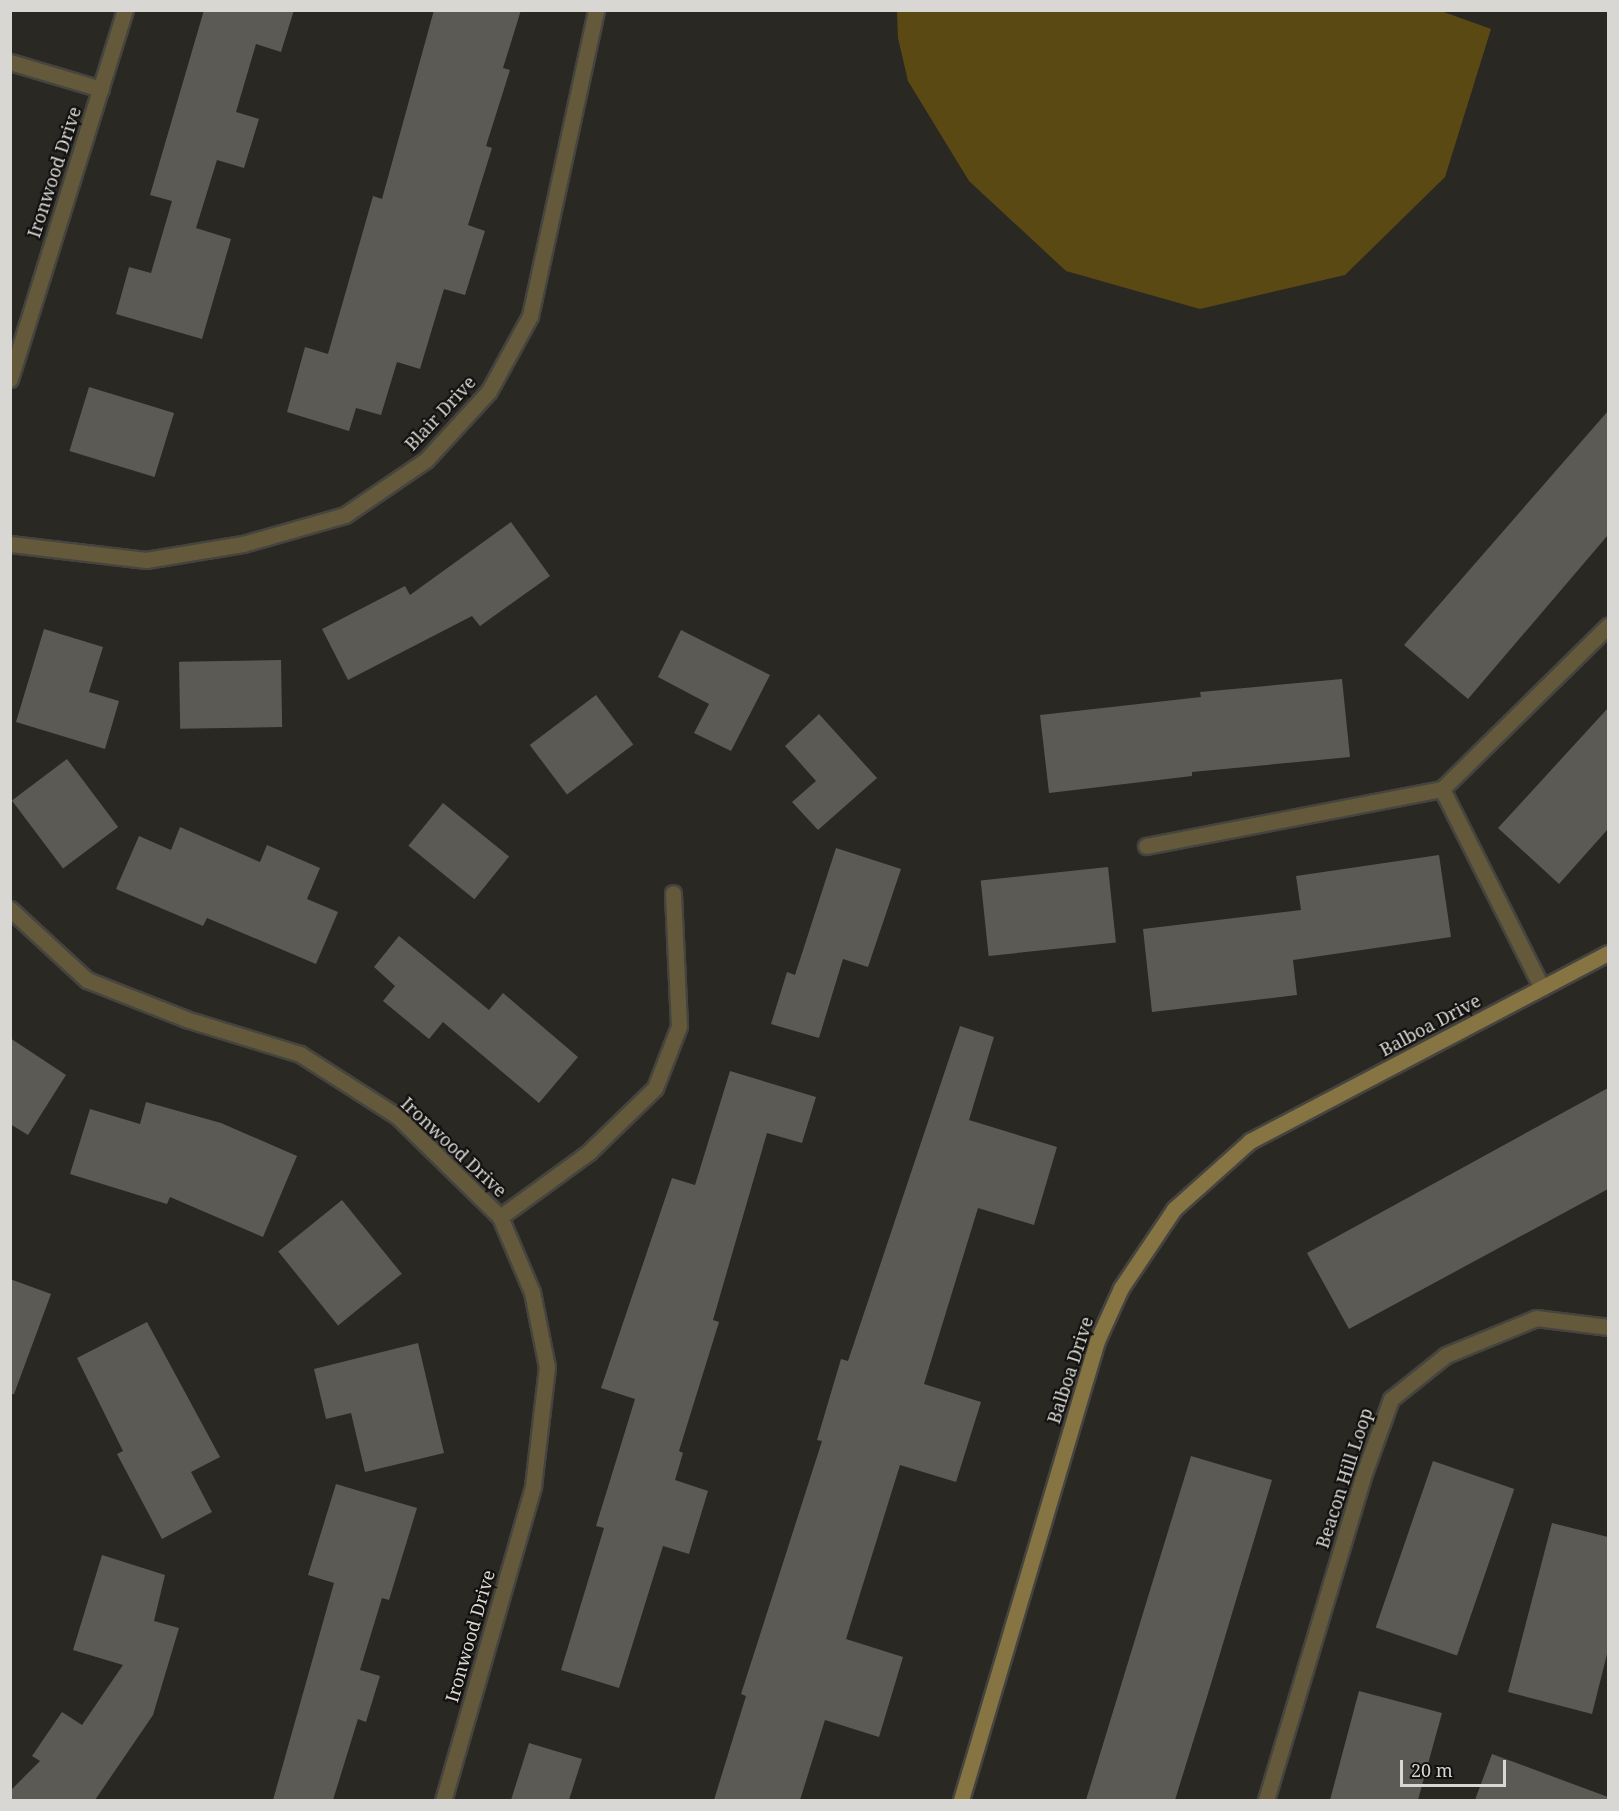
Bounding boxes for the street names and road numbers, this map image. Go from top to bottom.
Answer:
street label: Ironwood Drive [23,104,85,240]
street label: Blair Drive [400,371,480,455]
street label: Balboa Drive [1376,989,1484,1061]
street label: Ironwood Drive [397,1093,511,1201]
street label: Balboa Drive [1043,1314,1097,1426]
street label: Beacon Hill Loop [1311,1405,1377,1551]
street label: Ironwood Drive [441,1567,499,1705]

